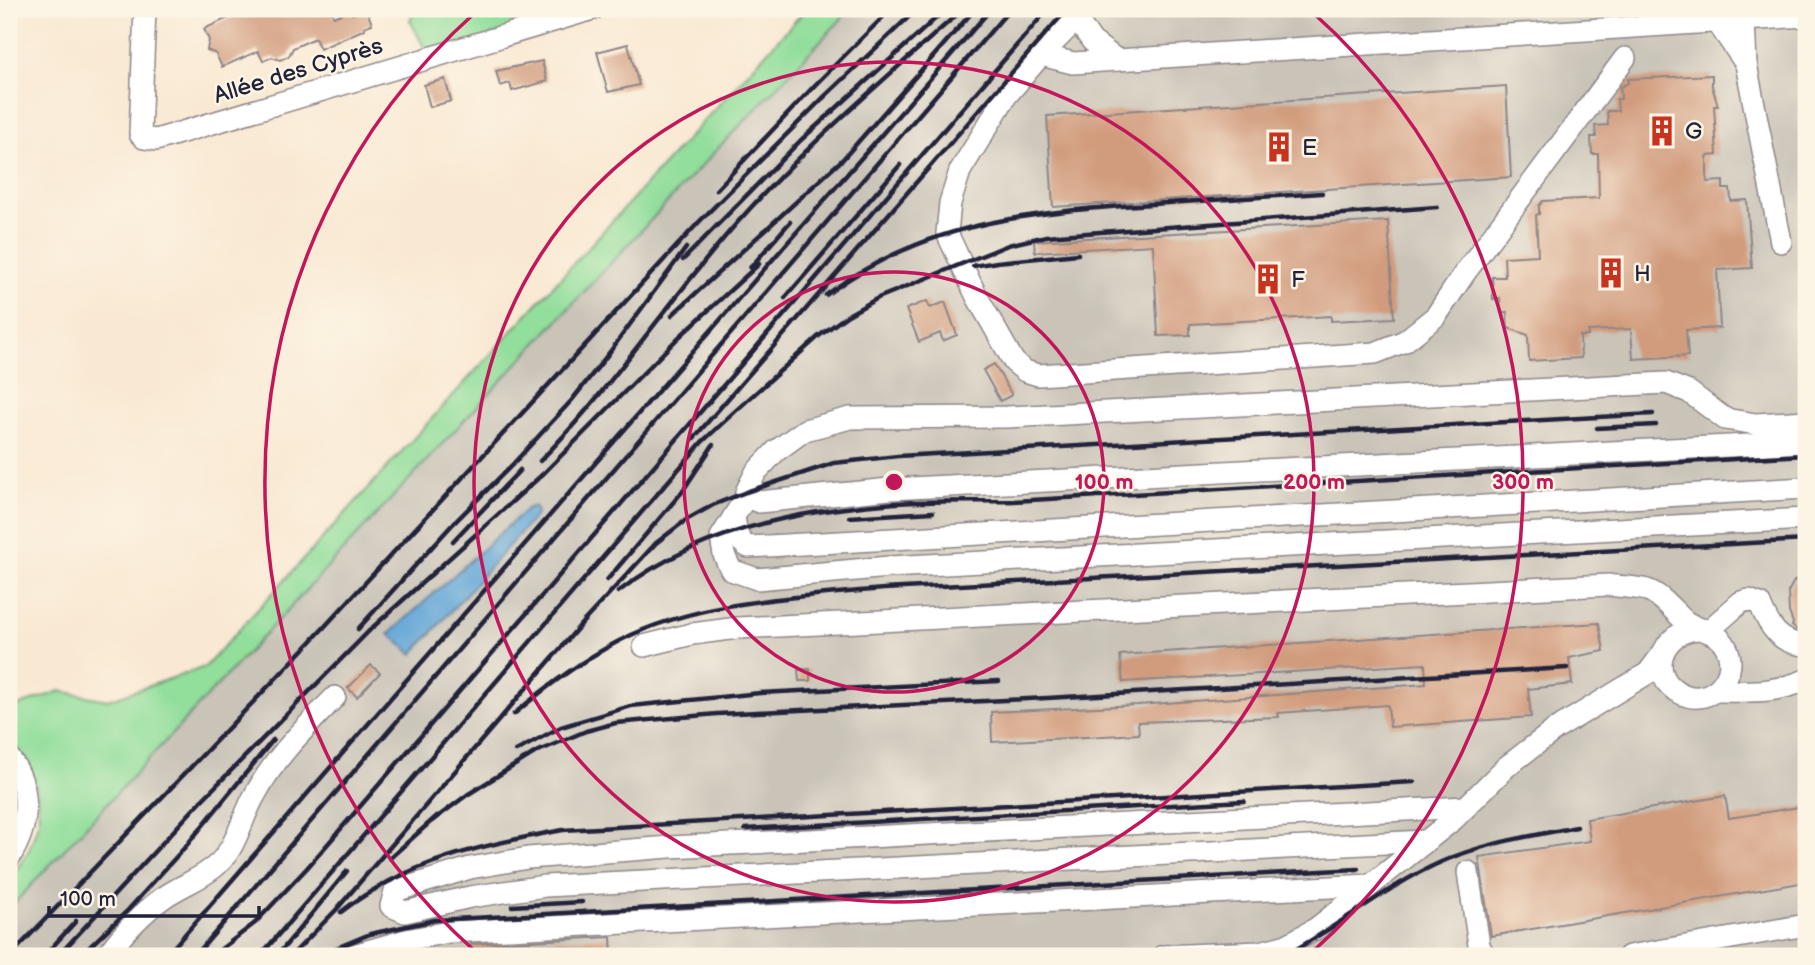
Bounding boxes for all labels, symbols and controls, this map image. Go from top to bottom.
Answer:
street label: Allée des Cyprès [210,32,386,110]
building icon: G [1645,114,1679,148]
place label: G [1685,118,1702,146]
building icon: E [1262,130,1296,164]
place label: E [1302,134,1317,162]
building icon: H [1594,256,1628,290]
place label: H [1634,260,1651,288]
building icon: F [1251,262,1285,296]
place label: F [1291,266,1305,294]
centre of rings [882,470,906,494]
text: 100 m [1075,470,1133,495]
text: 200 m [1283,470,1345,495]
text: 300 m [1492,470,1554,495]
scale bar [49,874,259,918]
text: 100 m [60,887,116,912]

